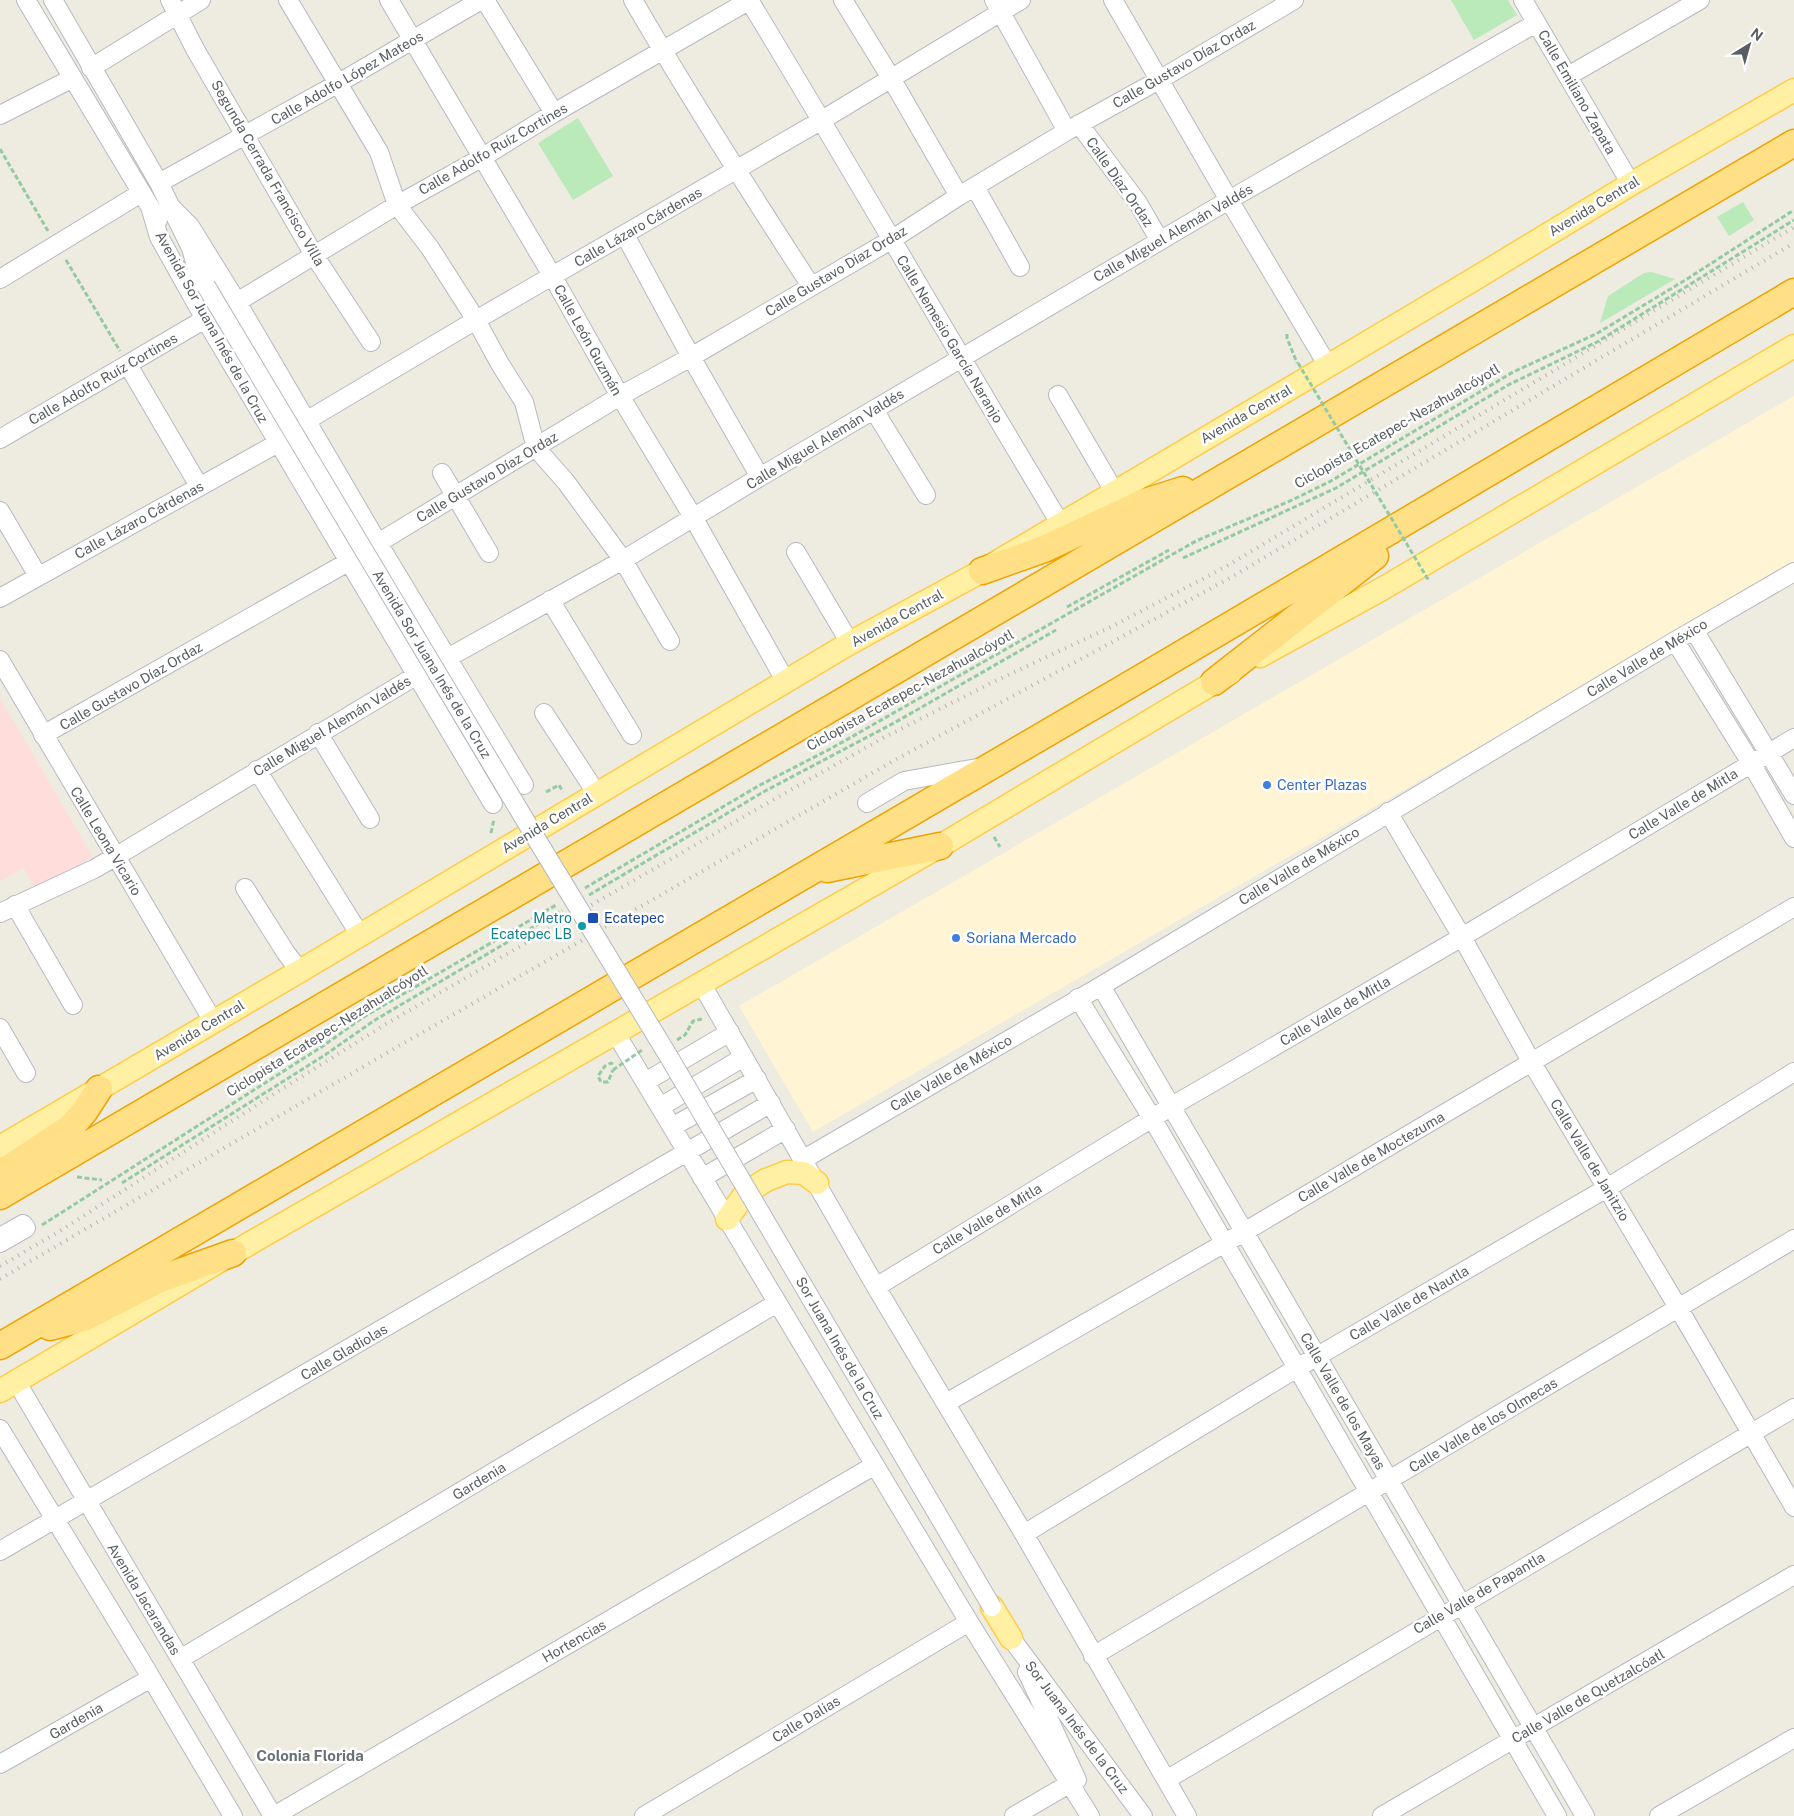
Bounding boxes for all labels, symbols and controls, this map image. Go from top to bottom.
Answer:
street label: Calle Gustavo Díaz Ordaz [1110,16,1258,111]
north arrow [1724,20,1774,70]
text: N [1748,25,1766,44]
street label: Calle Emiliano Zapata [1535,27,1619,157]
street label: Calle Adolfo López Mateos [268,28,426,128]
street label: Segunda Cerrada Francisco Villa [208,77,328,269]
street label: Calle Adolfo Ruíz Cortines [416,100,570,198]
street label: Calle Díaz Ordaz [1083,134,1157,230]
street label: Avenida Central [1546,173,1642,239]
street label: Calle Miguel Alemán Valdés [1091,181,1255,285]
street label: Calle Lázaro Cárdenas [571,184,705,270]
street label: Calle Gustavo Díaz Ordaz [762,222,910,320]
street label: Avenida Sor Juana Inés de la Cruz [152,228,272,426]
street label: Calle Nemesio García Naranjo [893,252,1007,426]
street label: Calle León Guzmán [551,282,625,398]
street label: Calle Adolfo Ruíz Cortines [26,330,180,428]
street label: Ciclopista Ecatepec-Nezahualcóyotl [1292,360,1502,492]
street label: Avenida Central [1197,381,1295,447]
street label: Calle Miguel Alemán Valdés [743,386,907,492]
street label: Calle Gustavo Díaz Ordaz [413,428,561,526]
street label: Calle Lázaro Cárdenas [72,478,206,562]
street label: Avenida Sor Juana Inés de la Cruz [369,567,495,761]
street label: Avenida Central [848,586,946,650]
street label: Calle Valle de México [1584,616,1710,700]
street label: Ciclopista Ecatepec-Nezahualcóyotl [804,626,1016,754]
street label: Calle Gustavo Díaz Ordaz [57,638,205,733]
street label: Calle Miguel Alemán Valdés [250,673,414,779]
street label: Calle Valle de Mitla [1626,765,1740,843]
place label: Center Plazas [1277,777,1367,793]
marker: Center Plazas [1261,779,1273,791]
street label: Calle Leona Vicario [67,784,145,898]
street label: Avenida Central [499,790,595,856]
street label: Calle Valle de México [1236,824,1362,908]
place label: Metro Ecatepec LB [491,910,572,942]
place label: Ecatepec [604,910,665,926]
marker: Ecatepec [586,911,600,925]
marker: Metro Ecatepec LB [576,920,588,932]
place label: Soriana Mercado [966,930,1076,946]
marker: Soriana Mercado [950,932,962,944]
street label: Ciclopista Ecatepec-Nezahualcóyotl [223,962,431,1100]
street label: Calle Valle de Mitla [1277,973,1393,1049]
street label: Avenida Central [151,997,247,1063]
street label: Calle Valle de México [887,1032,1015,1114]
street label: Calle Valle de Janitzio [1547,1096,1633,1224]
street label: Calle Valle de Moctezuma [1295,1108,1447,1206]
street label: Calle Valle de Mitla [930,1180,1044,1258]
street label: Calle Valle de Nautla [1347,1262,1471,1344]
street label: Sor Juana Inés de la Cruz [793,1274,887,1422]
street label: Calle Gladiolas [298,1321,390,1383]
street label: Calle Valle de los Mayas [1297,1330,1389,1472]
street label: Calle Valle de los Olmecas [1406,1374,1560,1476]
street label: Gardenia [450,1459,508,1503]
street label: Avenida Jacarandas [104,1540,184,1658]
street label: Calle Valle de Papantla [1411,1549,1547,1637]
street label: Hortencias [539,1616,609,1666]
street label: Calle Valle de Quetzalcóatl [1509,1646,1667,1746]
street label: Sor Juana Inés de la Cruz [1022,1658,1132,1797]
street label: Calle Dalias [769,1692,843,1746]
street label: Gardenia [46,1699,106,1743]
district label: Colonia Florida [256,1747,364,1764]

